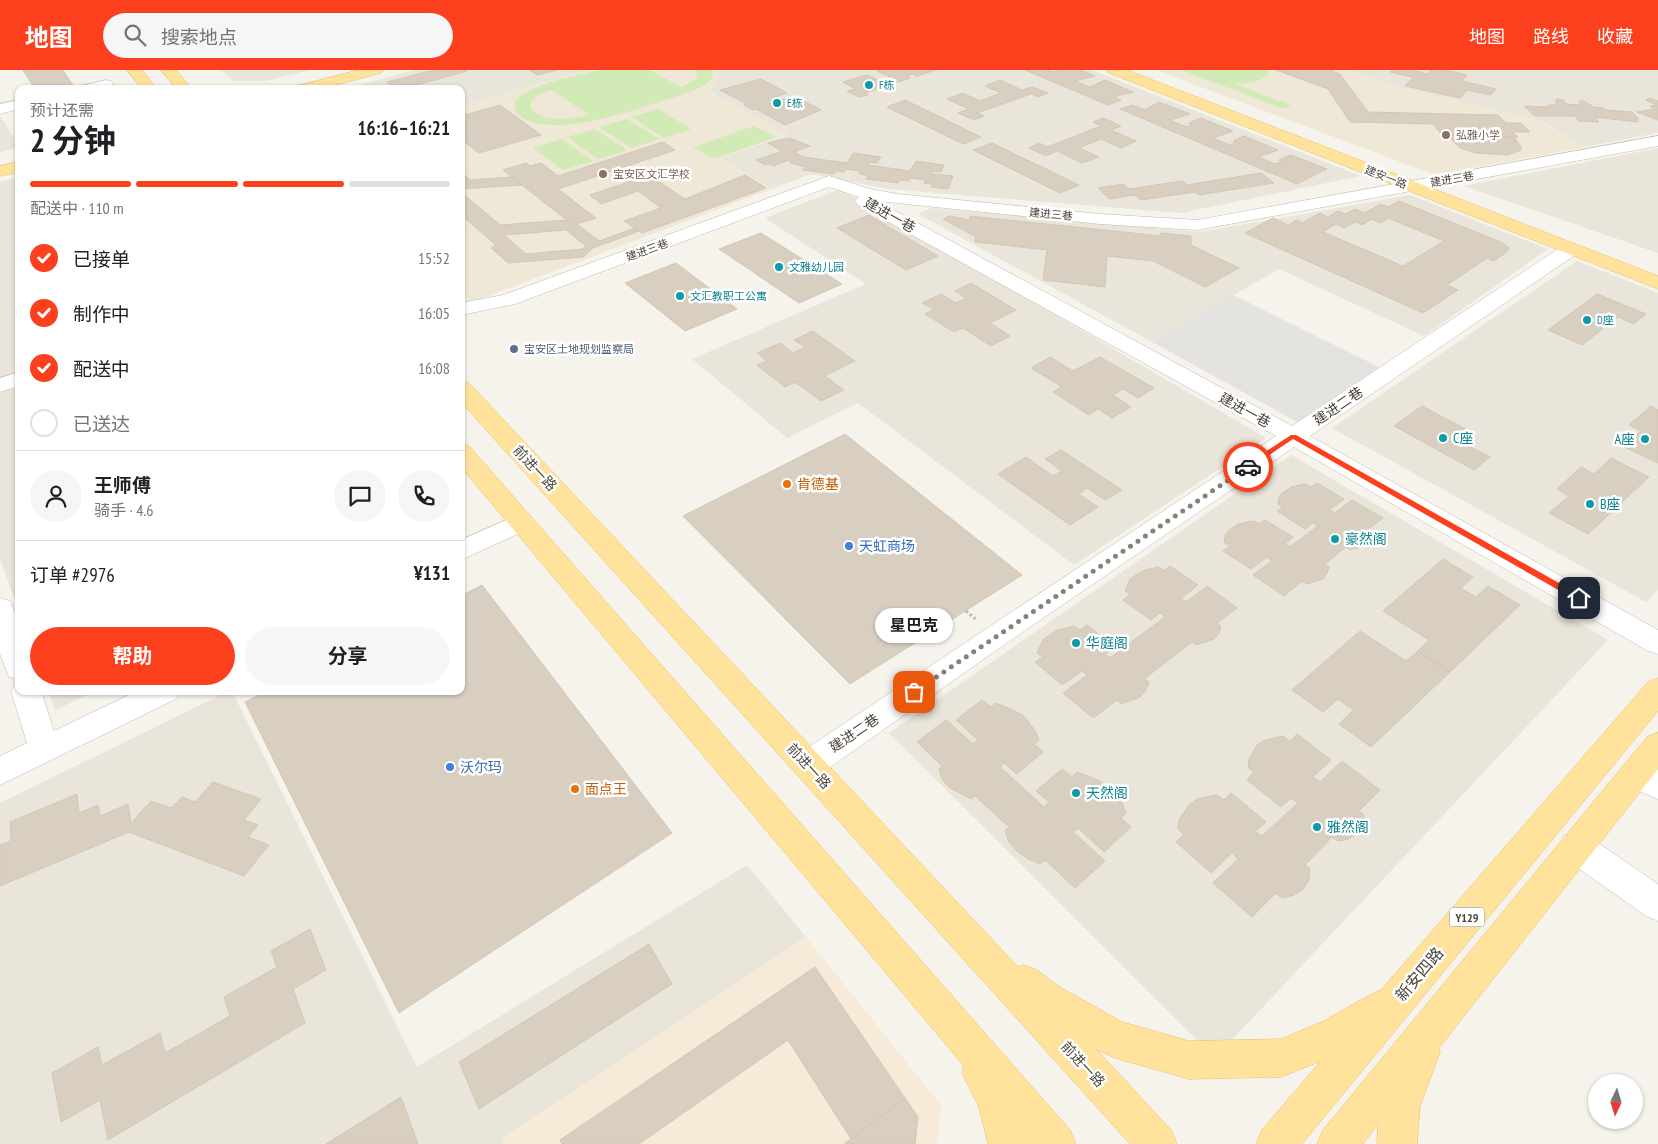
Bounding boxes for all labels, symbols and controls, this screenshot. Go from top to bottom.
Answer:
search box [103,13,453,58]
icon: search [121,21,149,49]
text: 地图 [25,22,73,53]
text: 搜索地点 [161,25,237,49]
text: 地图 [1469,25,1505,48]
text: 路线 [1533,25,1569,48]
text: 收藏 [1597,25,1633,48]
place label: F栋 [879,78,895,92]
marker: F栋 [863,79,875,91]
place label: E栋 [787,96,803,110]
marker: E栋 [771,97,783,109]
text: 预计还需 [30,100,94,120]
text: 16:16–16:21 [357,116,450,140]
text: 2 分钟 [30,119,116,161]
place label: 弘雅小学 [1456,128,1500,142]
marker: 弘雅小学 [1440,129,1452,141]
street label: 建安一路 [1363,163,1409,191]
place label: 宝安区文汇学校 [613,167,690,181]
marker: 宝安区文汇学校 [597,168,609,180]
street label: 建进三巷 [1429,168,1475,190]
street label: 建进一巷 [861,194,919,236]
text: 配送中 · 110 m [30,198,124,218]
street label: 建进三巷 [1028,205,1074,223]
street label: 建进三巷 [624,236,670,264]
icon: check [30,244,58,272]
text: 已接单 [73,247,130,271]
text: 15:52 [418,248,450,268]
place label: 文雅幼儿园 [789,260,844,274]
marker: 文雅幼儿园 [773,261,785,273]
place label: 文汇教职工公寓 [690,289,767,303]
marker: 文汇教职工公寓 [674,290,686,302]
icon: check [30,299,58,327]
text: 制作中 [73,302,130,326]
text: 16:05 [418,303,450,323]
place label: D座 [1597,313,1614,327]
marker: D座 [1581,314,1593,326]
place label: 宝安区土地规划监察局 [524,342,634,356]
marker: 宝安区土地规划监察局 [508,343,520,355]
icon: check [30,354,58,382]
text: 配送中 [73,357,130,381]
text: 16:08 [418,358,450,378]
street label: 建进二巷 [1310,383,1366,429]
street label: 建进一巷 [1216,389,1274,431]
text: 已送达 [73,412,130,436]
place label: C座 [1453,429,1473,447]
place label: A座 [1614,430,1635,448]
marker: C座 [1437,432,1449,444]
marker: A座 [1639,433,1651,445]
street label: 前进一路 [509,441,561,495]
courier [1223,442,1273,492]
icon: car [1234,453,1262,481]
button: person [30,470,82,522]
button: chat [334,470,386,522]
button: phone [398,470,450,522]
text: 王师傅 [94,473,151,497]
place label: 肯德基 [797,475,839,493]
marker: 肯德基 [781,478,793,490]
place label: B座 [1600,495,1621,513]
marker: B座 [1584,498,1596,510]
text: 骑手 · 4.6 [94,500,153,520]
place label: 豪然阁 [1345,530,1387,548]
marker: 豪然阁 [1329,533,1341,545]
place label: 天虹商场 [859,537,915,555]
marker: 天虹商场 [843,540,855,552]
text: ¥131 [414,561,450,585]
text: 订单 #2976 [30,563,115,587]
pin [1558,577,1600,619]
icon: home [1565,584,1593,612]
callout: 星巴克 [875,607,953,642]
text: 星巴克 [890,615,938,635]
button: 帮助 [30,627,235,685]
button: 分享 [245,627,450,685]
place label: 华庭阁 [1086,634,1128,652]
marker: 华庭阁 [1070,637,1082,649]
pin [893,671,935,713]
icon: bag [900,678,928,706]
street label: 建进二巷 [826,710,882,756]
street label: 前进一路 [783,739,835,793]
place label: 沃尔玛 [460,758,502,776]
marker: 沃尔玛 [444,761,456,773]
place label: 面点王 [585,780,627,798]
marker: 面点王 [569,783,581,795]
place label: 天然阁 [1086,784,1128,802]
marker: 天然阁 [1070,787,1082,799]
place label: 雅然阁 [1327,818,1369,836]
marker: 雅然阁 [1311,821,1323,833]
road number: Y129 [1450,908,1484,926]
street label: 新安四路 [1391,943,1447,1005]
street label: 前进一路 [1057,1037,1109,1091]
north arrow [1588,1074,1642,1129]
map controls [1588,1074,1643,1129]

